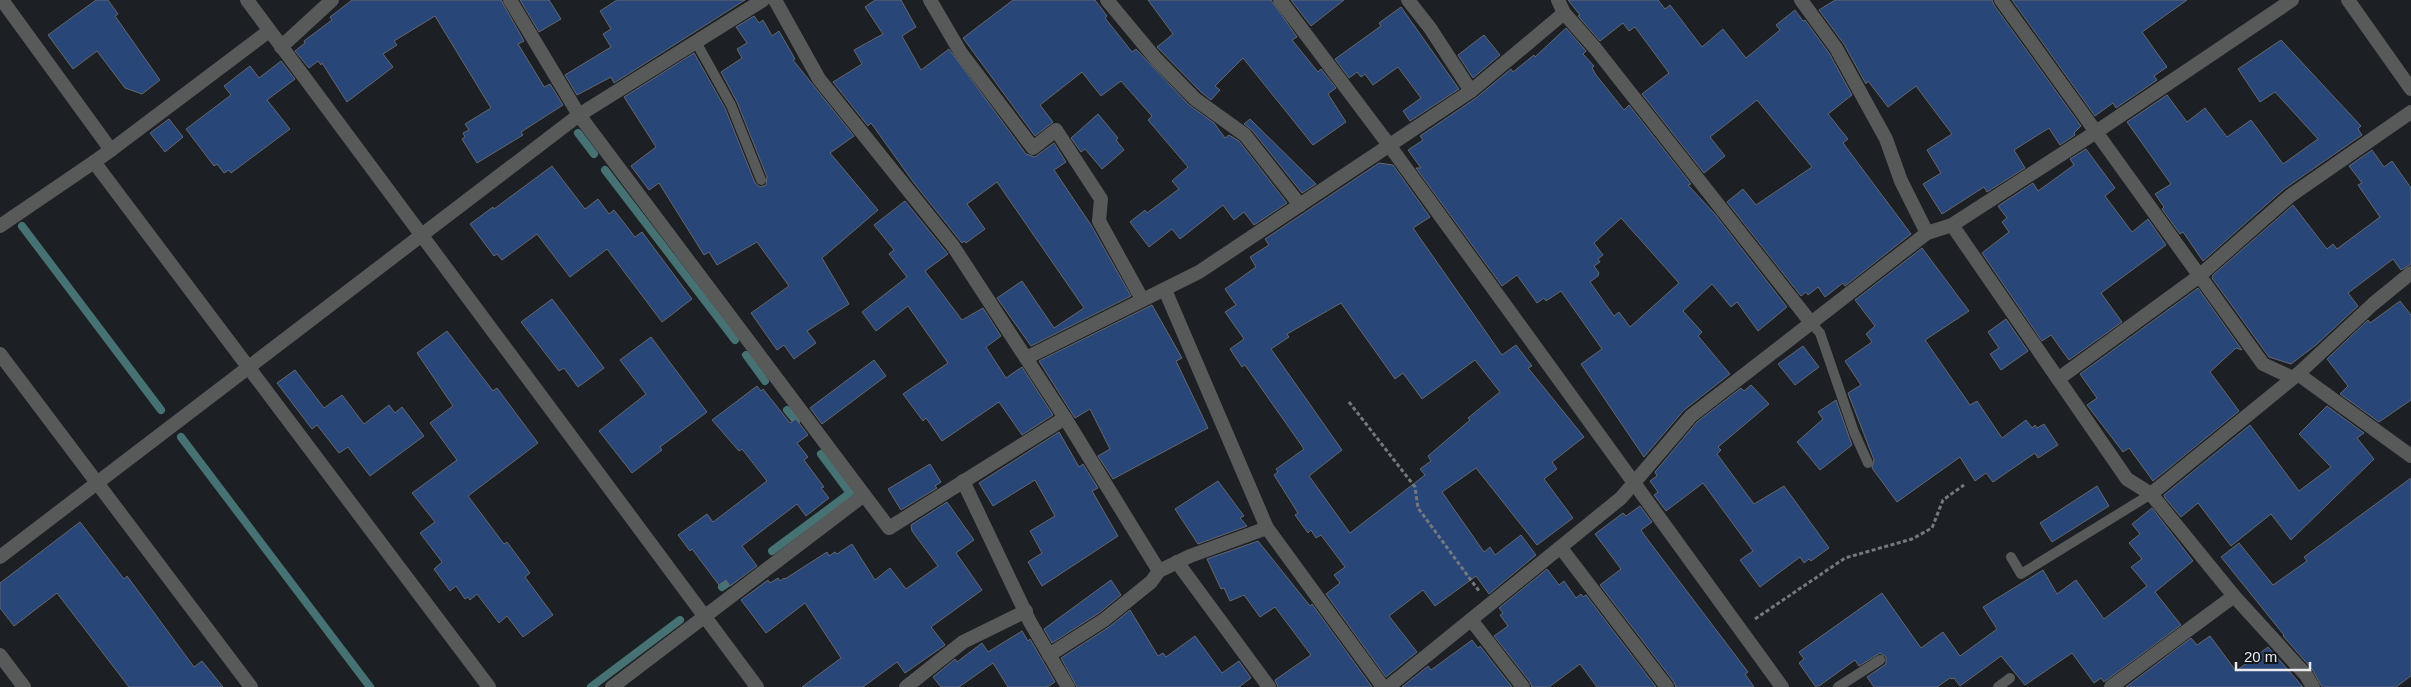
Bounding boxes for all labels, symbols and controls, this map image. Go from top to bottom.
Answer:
scale bar [2236,640,2310,672]
text: 20 m [2244,648,2277,665]

